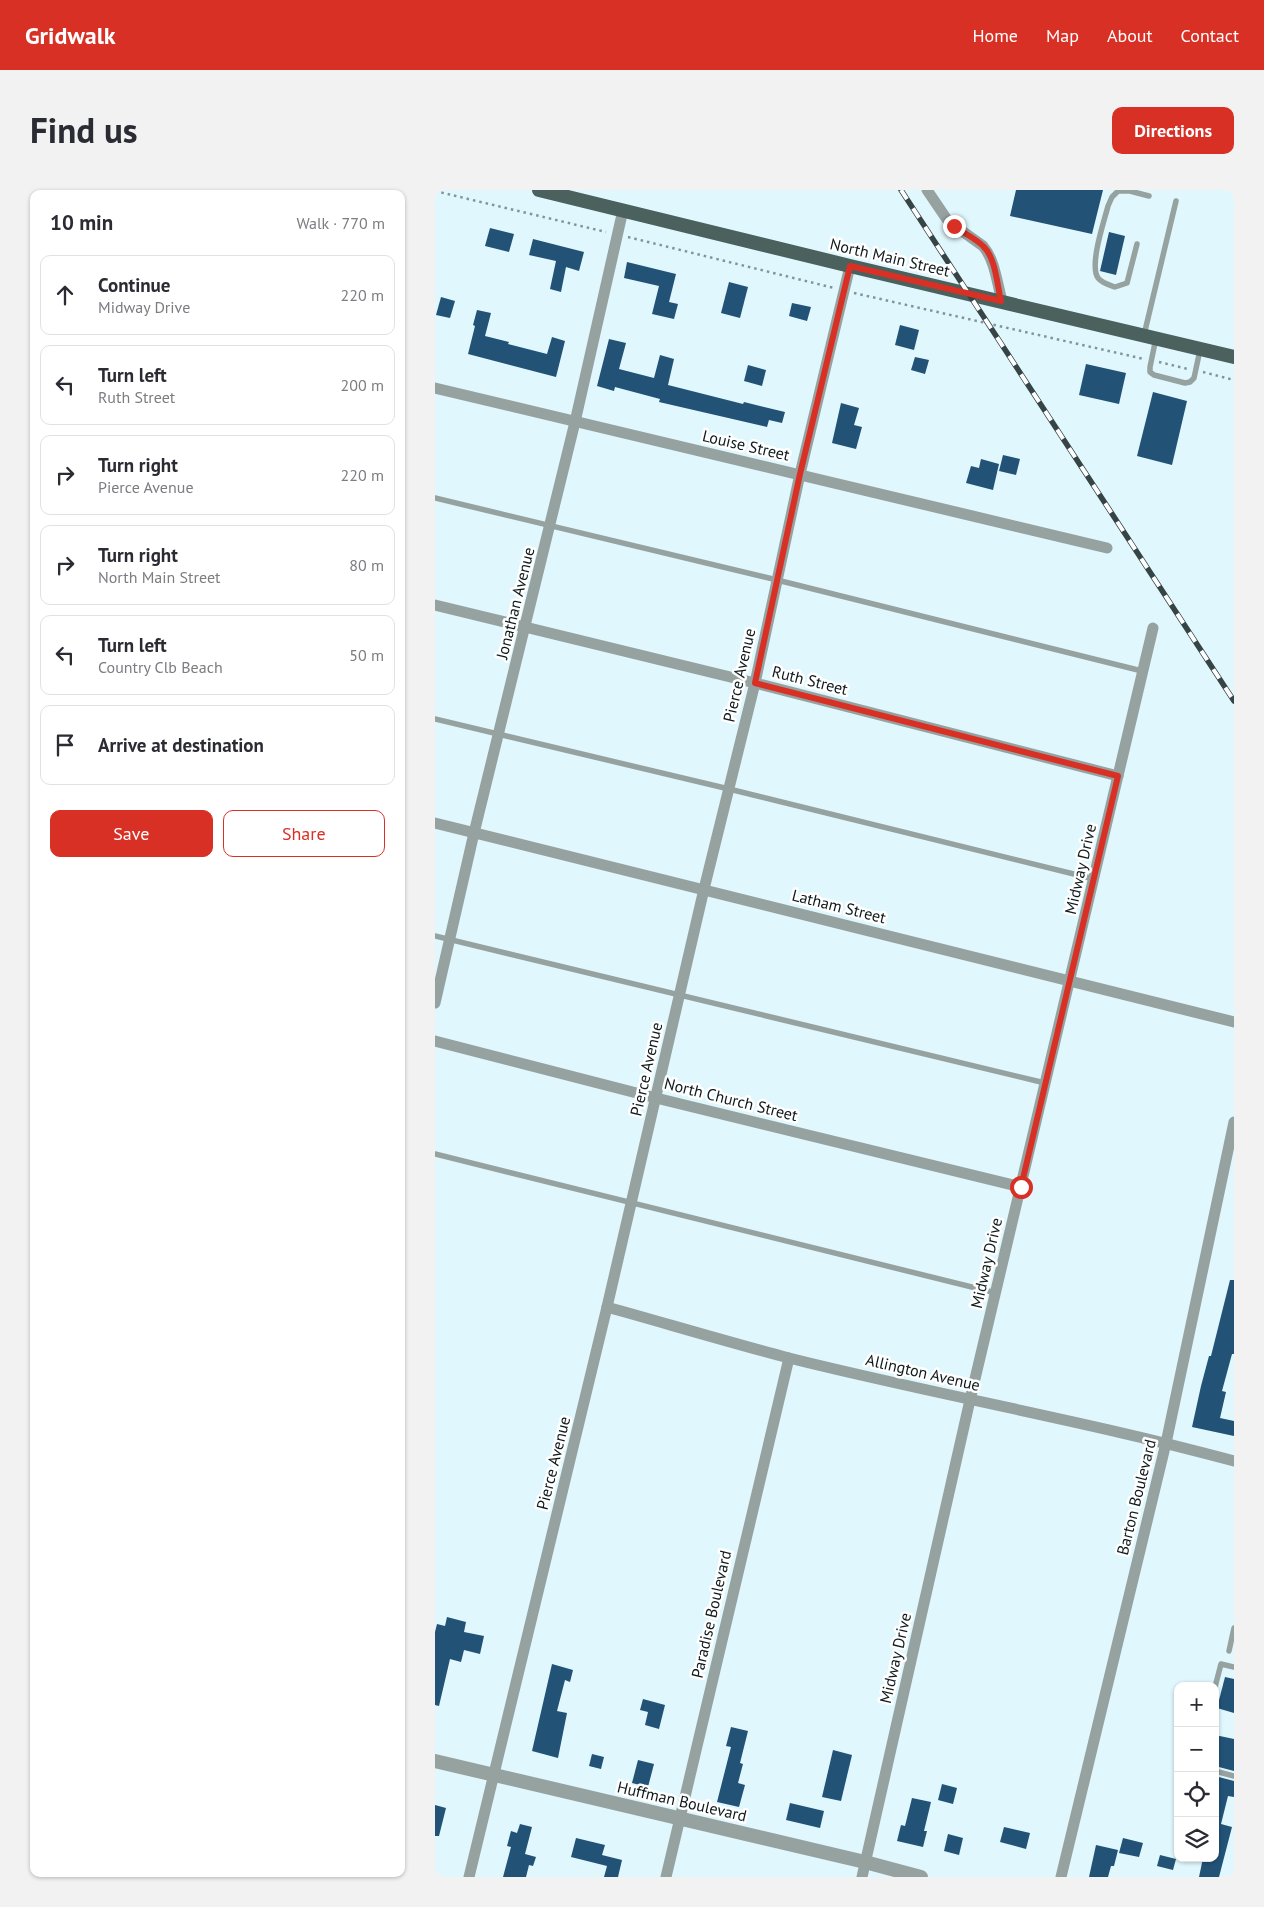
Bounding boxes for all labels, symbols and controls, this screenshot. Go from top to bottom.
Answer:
text: Gridwalk [25,20,115,51]
text: Home [972,24,1018,47]
text: Map [1046,24,1079,47]
text: About [1107,24,1153,47]
text: Contact [1181,24,1239,47]
text: Find us [30,107,138,153]
button: Directions [1112,107,1234,154]
text: 10 min [50,209,113,236]
text: Walk · 770 m [296,213,385,233]
route end [943,215,966,238]
street label: North Main Street [828,233,952,281]
text: Continue [98,273,170,297]
icon: ahead [51,281,79,309]
text: 220 m [341,285,384,305]
text: Midway Drive [98,297,190,317]
text: Turn left [98,363,167,387]
icon: left [51,371,79,399]
text: 200 m [341,375,384,395]
text: Ruth Street [98,387,175,407]
street label: Louise Street [700,425,792,465]
text: Turn right [98,453,178,477]
icon: right [51,461,79,489]
text: 220 m [341,465,384,485]
text: Pierce Avenue [98,477,194,497]
text: Turn right [98,543,178,567]
street label: Jonathan Avenue [491,545,539,662]
icon: right [51,551,79,579]
text: 80 m [349,555,384,575]
text: North Main Street [98,567,220,587]
street label: Pierce Avenue [719,626,759,724]
text: Turn left [98,633,167,657]
icon: left [51,641,79,669]
text: 50 m [349,645,384,665]
text: Country Clb Beach [98,657,223,677]
street label: Ruth Street [770,661,850,699]
icon: arrive [51,731,79,759]
text: Arrive at destination [98,733,264,757]
button: Save [50,810,213,857]
button: Share [223,810,385,857]
street label: Midway Drive [1060,822,1100,916]
street label: Latham Street [790,885,889,927]
street label: Pierce Avenue [626,1020,666,1118]
street label: North Church Street [662,1073,800,1125]
route start [1010,1176,1033,1199]
street label: Midway Drive [966,1216,1006,1310]
street label: Allington Avenue [864,1349,982,1395]
street label: Pierce Avenue [532,1414,574,1512]
street label: Barton Boulevard [1112,1437,1160,1557]
street label: Paradise Boulevard [687,1548,735,1680]
street label: Midway Drive [875,1611,915,1705]
map controls [1174,1682,1219,1862]
button: + [1174,1682,1219,1727]
button: − [1174,1727,1219,1772]
button: locate [1174,1772,1219,1817]
street label: Huffman Boulevard [615,1776,749,1826]
button: layers [1174,1817,1219,1862]

